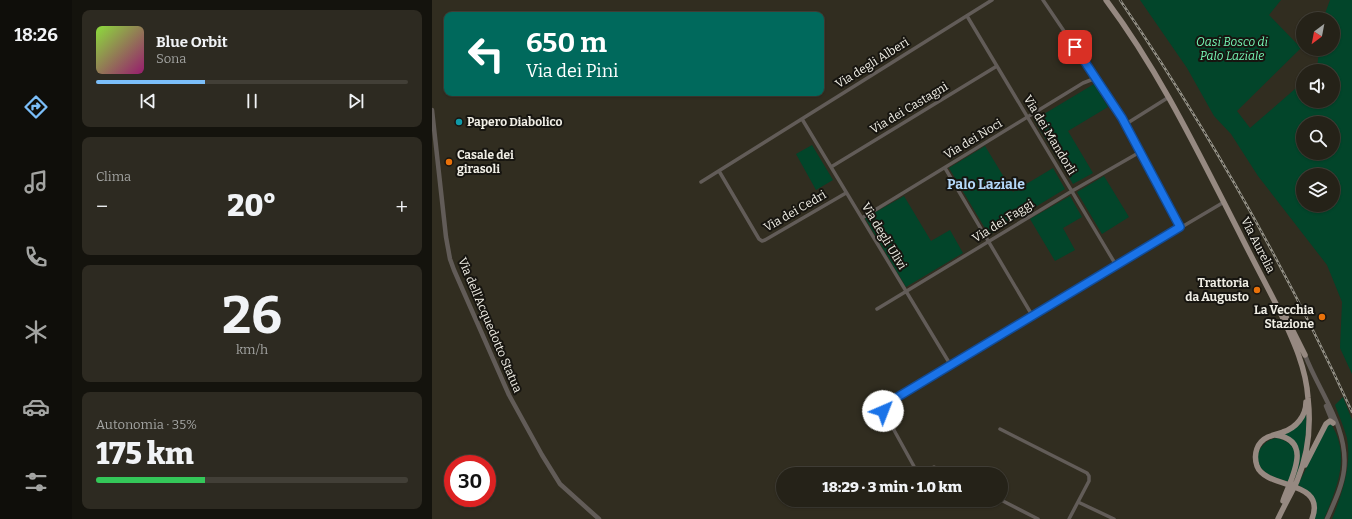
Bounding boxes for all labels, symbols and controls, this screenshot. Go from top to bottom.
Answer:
north arrow [1296,12,1340,56]
map controls [1296,12,1340,212]
text: 18:26 [14,24,58,46]
text: 650 m [526,26,607,59]
icon: left [460,28,512,80]
pin [1058,30,1092,64]
text: Blue Orbit [156,33,228,51]
street label: Via degli Alberi [833,35,912,91]
park label: Oasi Bosco di Palo Laziale [1196,35,1269,63]
icon: arrive [1064,36,1086,58]
text: Sona [156,51,186,66]
text: Via dei Pini [526,60,618,82]
button: sound [1296,64,1340,108]
street label: Via dei Castagni [868,79,951,137]
icon: previous [137,90,159,112]
icon: pause [241,90,263,112]
icon: next [345,90,367,112]
icon: directions [22,93,50,121]
street label: Via dei Mandorli [1021,93,1080,178]
place label: Papero Diabolico [467,115,563,129]
street label: Via dei Noci [941,116,1005,162]
button: search [1296,116,1340,160]
marker: Papero Diabolico [454,117,464,127]
place label: Casale dei girasoli [457,148,514,176]
marker: Casale dei girasoli [444,157,454,167]
icon: music [22,168,50,196]
button: layers [1296,168,1340,212]
text: Clima [96,169,131,184]
district label: Palo Laziale [947,176,1025,193]
street label: Via dei Cedri [761,187,829,234]
text: 20° [227,188,276,224]
text: − [96,193,108,220]
text: + [395,193,408,220]
street label: Via dei Faggi [970,196,1037,245]
street label: Via degli Ulivi [859,200,910,272]
street label: Via Aurelia [1238,215,1278,276]
icon: phone [22,243,50,271]
street label: Via dell'Acquedotto Statua [455,255,525,395]
place label: Trattoria da Augusto [1185,276,1249,304]
text: 26 [222,284,282,347]
marker: Trattoria da Augusto [1252,285,1262,295]
place label: La Vecchia Stazione [1254,303,1314,331]
marker: La Vecchia Stazione [1317,312,1327,322]
icon: climate [22,318,50,346]
text: km/h [236,342,268,357]
position arrow [862,390,904,432]
icon: car [22,393,50,421]
text: Autonomia · 35% [96,417,197,432]
text: 175 km [96,436,194,472]
speed limit sign: 30 [444,455,496,507]
icon: filters [22,468,50,496]
text: 18:29 · 3 min · 1.0 km [822,478,962,496]

